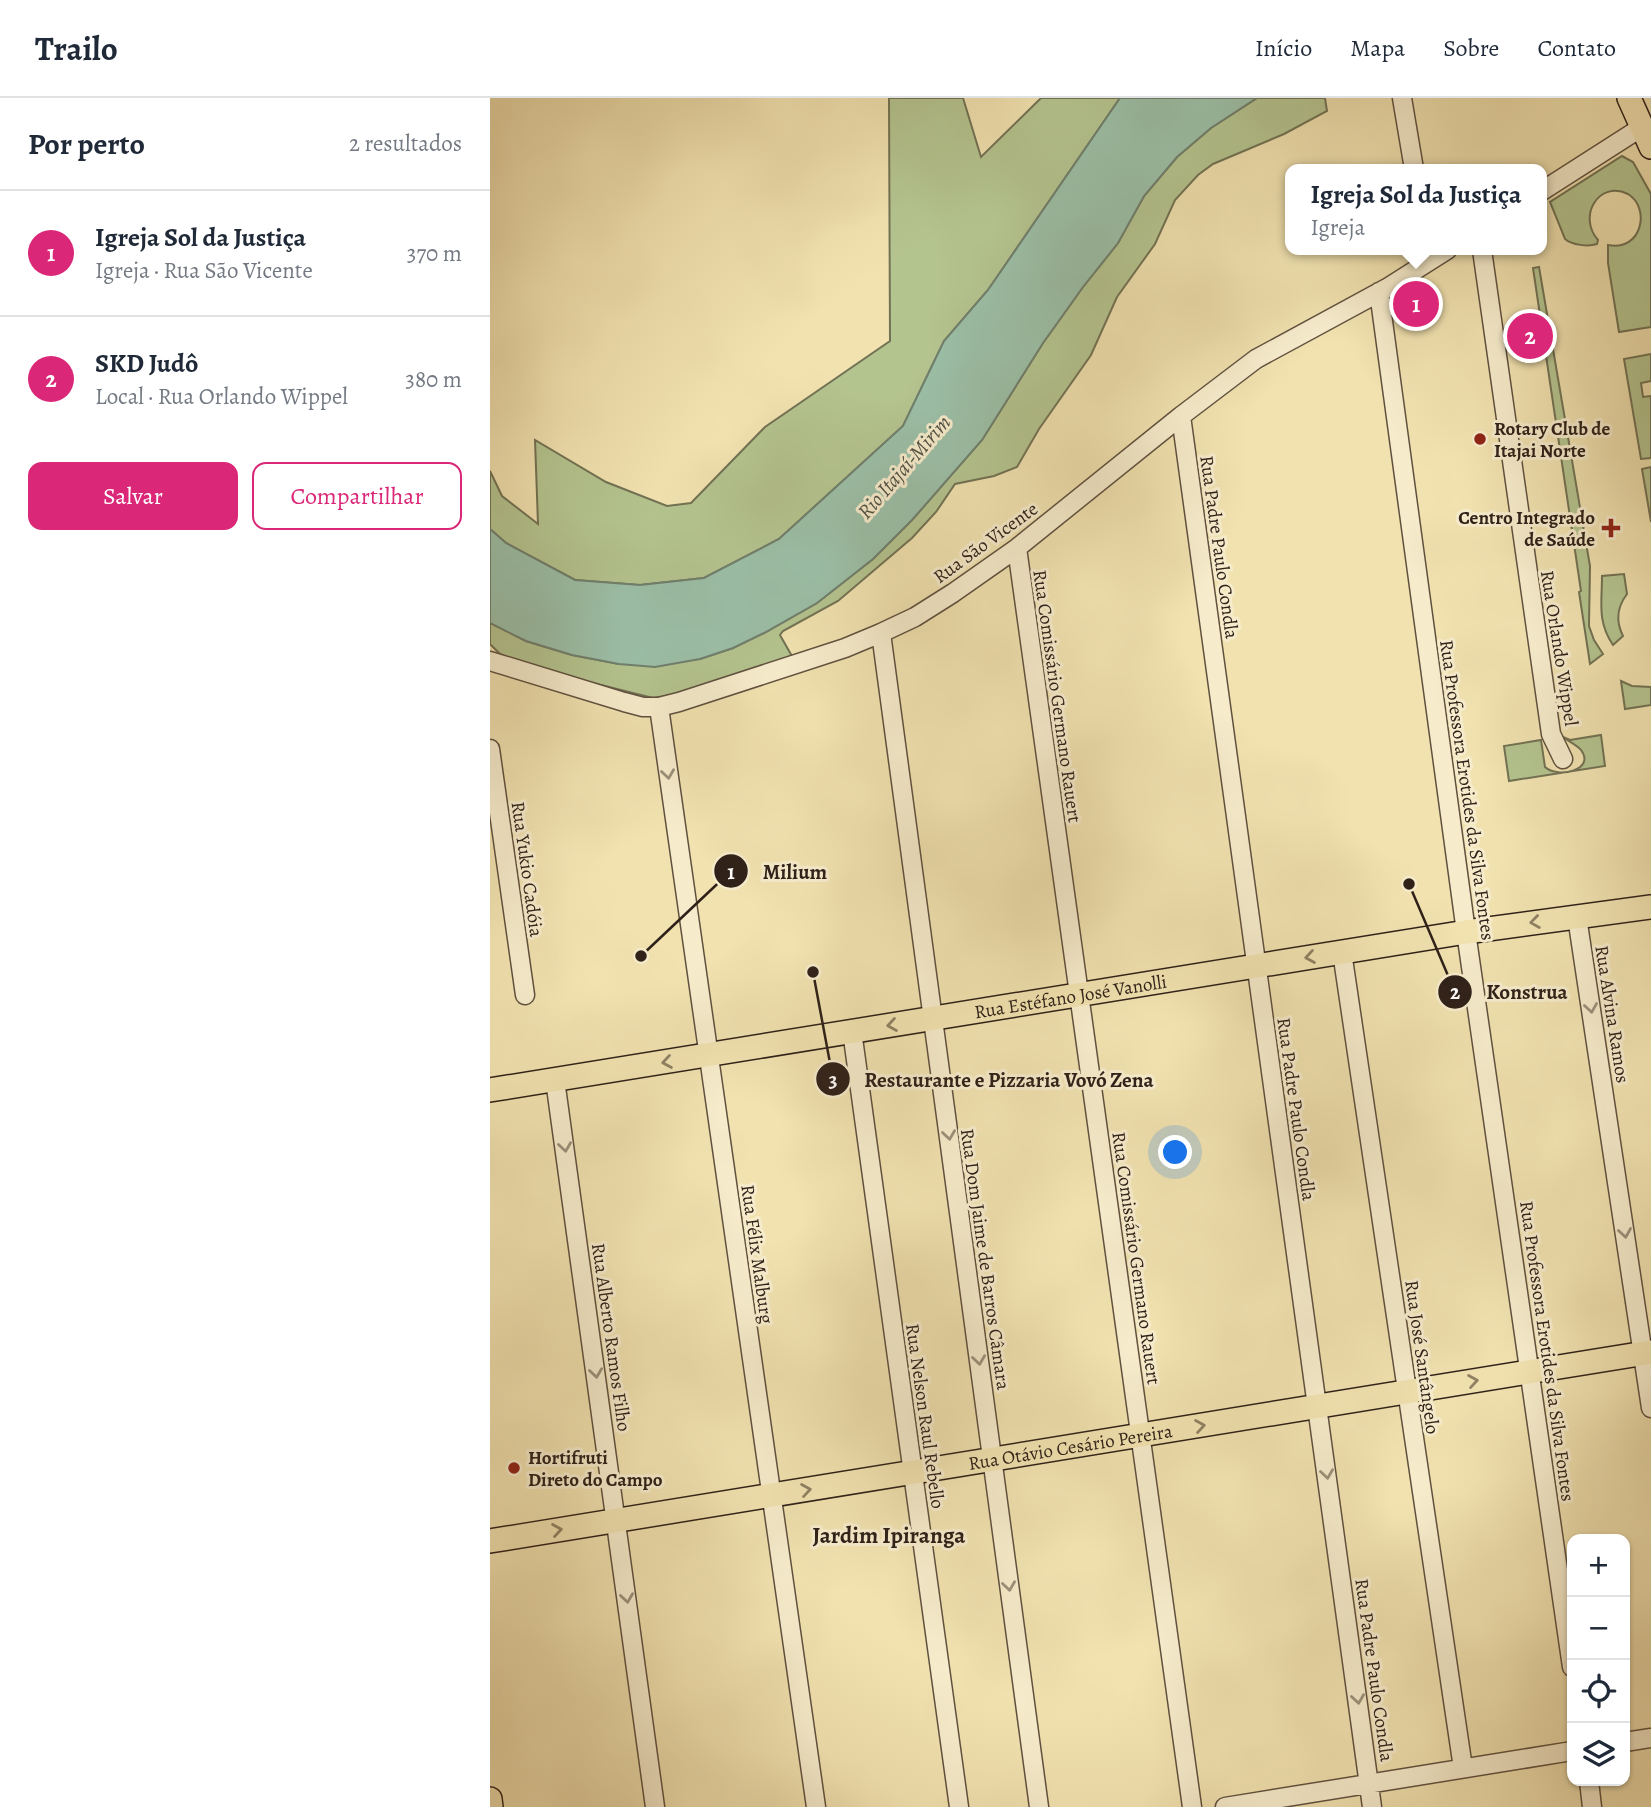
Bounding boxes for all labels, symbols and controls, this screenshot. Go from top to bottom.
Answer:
text: Trailo [35,26,118,71]
text: Início [1255,32,1312,64]
text: Mapa [1350,32,1405,64]
text: Sobre [1443,32,1499,64]
text: Contato [1537,32,1616,64]
text: Por perto [28,124,145,164]
text: 2 resultados [349,128,462,159]
popup [1285,164,1547,255]
text: Igreja Sol da Justiça [1310,177,1522,212]
text: Igreja [1310,212,1365,243]
text: Igreja Sol da Justiça [95,220,306,255]
text: 1 [47,238,55,269]
text: 370 m [407,238,462,269]
text: Igreja · Rua São Vicente [95,255,313,286]
pin: 1 [1393,278,1439,330]
pin: 2 [1507,310,1553,362]
text: SKD Judô [95,346,198,381]
text: 2 [45,364,57,395]
text: 380 m [405,364,462,395]
text: Local · Rua Orlando Wippel [95,381,348,412]
water label: Rio Itajaí-Mirim [851,409,957,525]
place label: Rotary Club de Itajai Norte [1494,416,1610,464]
marker: Rotary Club de Itajai Norte [1472,431,1488,447]
street label: Rua Padre Paulo Condla [1193,454,1245,640]
button: Salvar [28,462,238,530]
button: Compartilhar [252,462,462,530]
street label: Rua São Vicente [928,496,1043,590]
place label: Centro Integrado de Saúde [1458,505,1595,553]
marker: Centro Integrado de Saúde [1601,518,1621,538]
street label: Rua Comissário Germano Rauert [1026,568,1088,824]
street label: Rua Orlando Wippel [1534,568,1584,728]
street label: Rua Professora Erotides da Silva Fontes [1433,638,1501,942]
one-way arrow [661,768,676,780]
street label: Rua Yukio Cadóia [505,800,549,939]
callout: Milium [714,850,841,892]
text: 1 [727,858,735,886]
text: Milium [763,858,828,886]
one-way arrow [1529,915,1541,930]
street label: Rua Alvina Ramos [1588,943,1636,1085]
one-way arrow [1304,949,1316,964]
street label: Rua Estéfano José Vanolli [973,969,1169,1025]
callout: Konstrua [1437,971,1582,1013]
text: 2 [1450,978,1460,1006]
text: Konstrua [1486,978,1569,1006]
one-way arrow [1583,1003,1598,1014]
street label: Rua Padre Paulo Condla [1270,1016,1322,1202]
one-way arrow [886,1017,898,1032]
one-way arrow [662,1054,673,1069]
callout: Restaurante e Pizzaria Vovó Zena [816,1058,1168,1100]
text: 3 [828,1066,838,1094]
text: Restaurante e Pizzaria Vovó Zena [864,1066,1155,1094]
street label: Rua Dom Jaime de Barros Câmara [954,1127,1016,1392]
one-way arrow [941,1129,956,1141]
street label: Rua Comissário Germano Rauert [1105,1130,1167,1386]
your location [1158,1135,1192,1169]
one-way arrow [557,1142,572,1153]
street label: Rua Félix Malburg [734,1183,780,1326]
street label: Rua Professora Erotides da Silva Fontes [1513,1199,1581,1503]
one-way arrow [1617,1228,1632,1239]
street label: Rua Alberto Ramos Filho [585,1241,637,1433]
street label: Rua José Santângelo [1398,1278,1446,1436]
street label: Rua Nelson Raul Rebello [899,1322,951,1510]
one-way arrow [971,1354,986,1366]
one-way arrow [588,1367,603,1379]
one-way arrow [1467,1374,1479,1389]
street label: Rua Otávio Cesário Pereira [967,1418,1175,1477]
one-way arrow [1194,1418,1206,1433]
place label: Hortifruti Direto do Campo [528,1445,663,1493]
marker: Hortifruti Direto do Campo [506,1460,522,1476]
one-way arrow [1319,1468,1334,1480]
one-way arrow [800,1483,812,1498]
district label: Jardim Ipiranga [813,1520,965,1551]
one-way arrow [551,1523,563,1538]
map controls [1567,1534,1630,1786]
button: + [1567,1534,1630,1597]
street label: Rua Padre Paulo Condla [1348,1577,1400,1763]
one-way arrow [1002,1580,1017,1591]
one-way arrow [619,1592,634,1604]
button: − [1567,1597,1630,1660]
button: locate [1567,1660,1630,1723]
one-way arrow [1350,1694,1365,1705]
button: layers [1567,1723,1630,1786]

